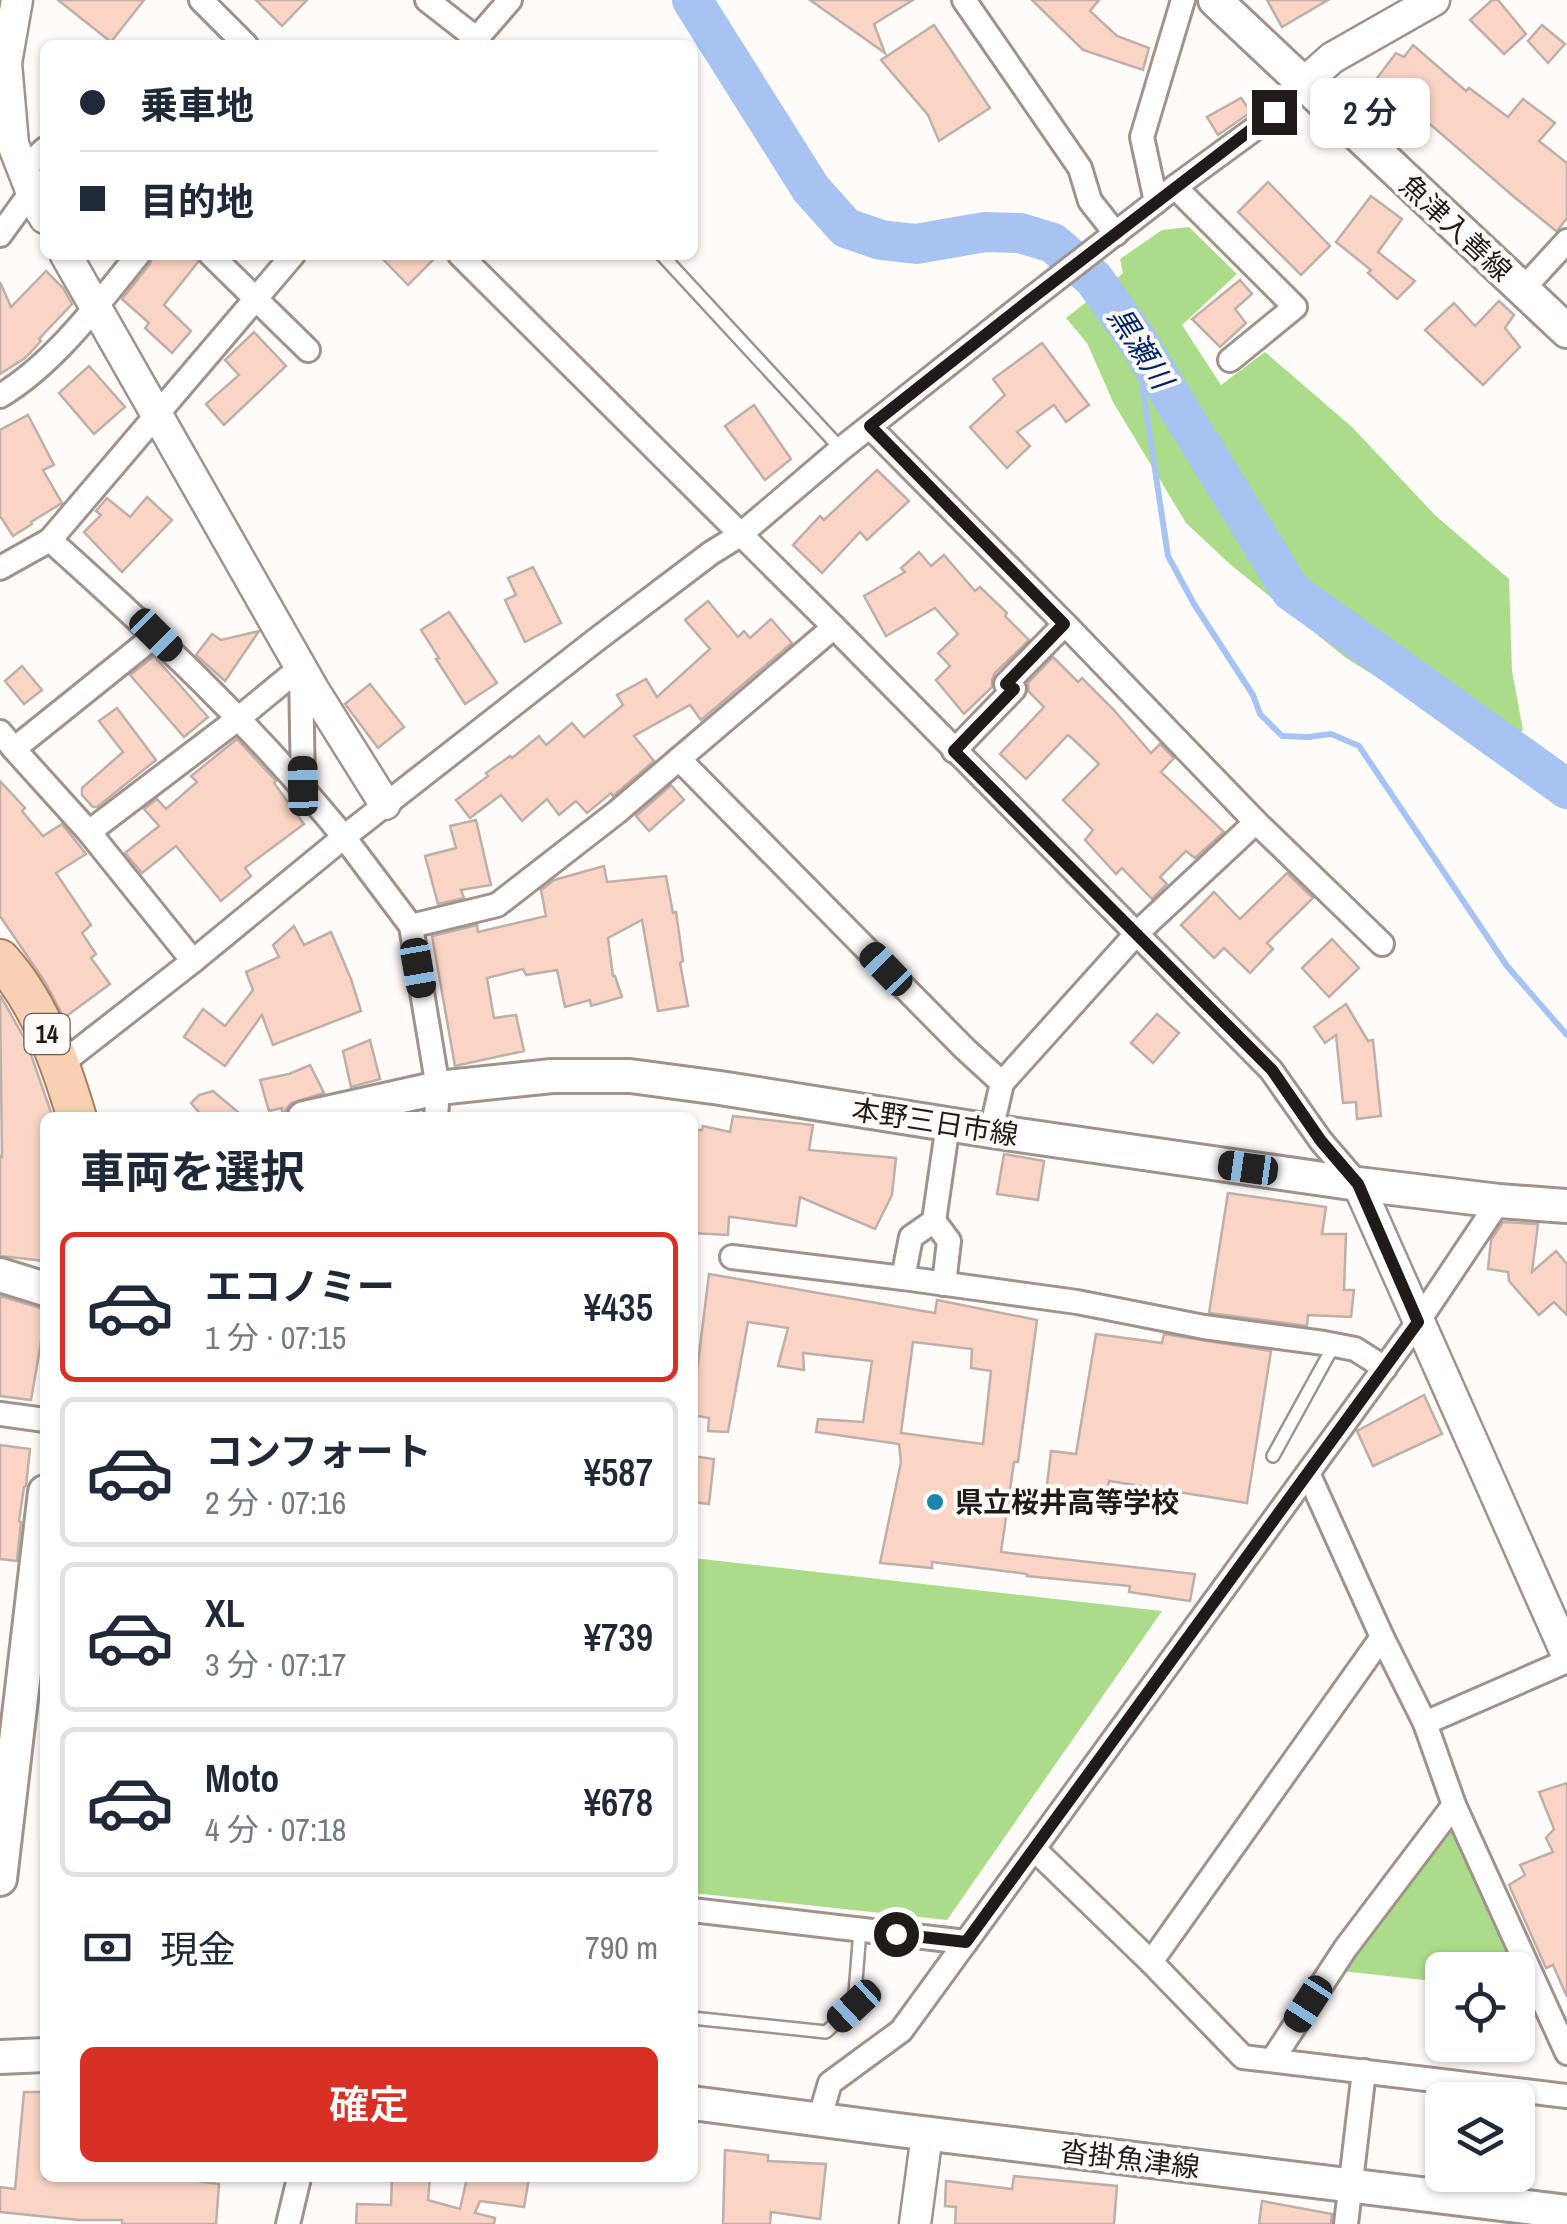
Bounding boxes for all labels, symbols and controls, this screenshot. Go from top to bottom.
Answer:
callout: 2 分 [1309,77,1429,147]
text: 乗車地 [140,80,254,131]
route end [1252,90,1297,135]
text: 2 分 [1343,91,1397,134]
street label: 魚津入善線 [1392,166,1520,290]
text: 目的地 [140,176,254,227]
water label: 黒瀬川 [1100,299,1184,399]
car [124,603,188,667]
car [287,756,319,816]
car [398,936,438,1000]
car [854,937,918,1001]
road number: 14 [24,1014,70,1054]
street label: 本野三日市線 [849,1090,1021,1154]
text: 車両を選択 [80,1141,305,1202]
car [1216,1149,1280,1187]
text: エコノミー [205,1261,395,1312]
icon: car [85,1262,175,1352]
text: ¥435 [584,1282,653,1333]
text: 1 分 · 07:15 [205,1316,346,1359]
text: コンフォート [205,1426,432,1477]
icon: car [85,1427,175,1517]
text: ¥587 [584,1447,653,1498]
text: 2 分 · 07:16 [205,1481,346,1524]
place label: 県立桜井高等学校 [955,1483,1179,1521]
marker: 県立桜井高等学校 [924,1491,946,1513]
text: XL [205,1588,245,1639]
icon: car [85,1592,175,1682]
text: ¥739 [584,1612,653,1663]
text: 3 分 · 07:17 [205,1643,346,1686]
text: Moto [205,1753,279,1804]
icon: car [85,1757,175,1847]
text: ¥678 [584,1777,653,1828]
text: 4 分 · 07:18 [205,1808,346,1851]
route start [874,1912,919,1957]
icon: cash [80,1920,135,1975]
text: 現金 [160,1924,236,1975]
text: 790 m [585,1926,658,1969]
map controls [1425,1952,1535,2192]
button: locate [1425,1952,1535,2062]
car [1279,1971,1337,2037]
car [822,1975,886,2037]
button: 確定 [80,2047,658,2162]
button: layers [1425,2082,1535,2192]
street label: 沓掛魚津線 [1058,2132,1202,2186]

